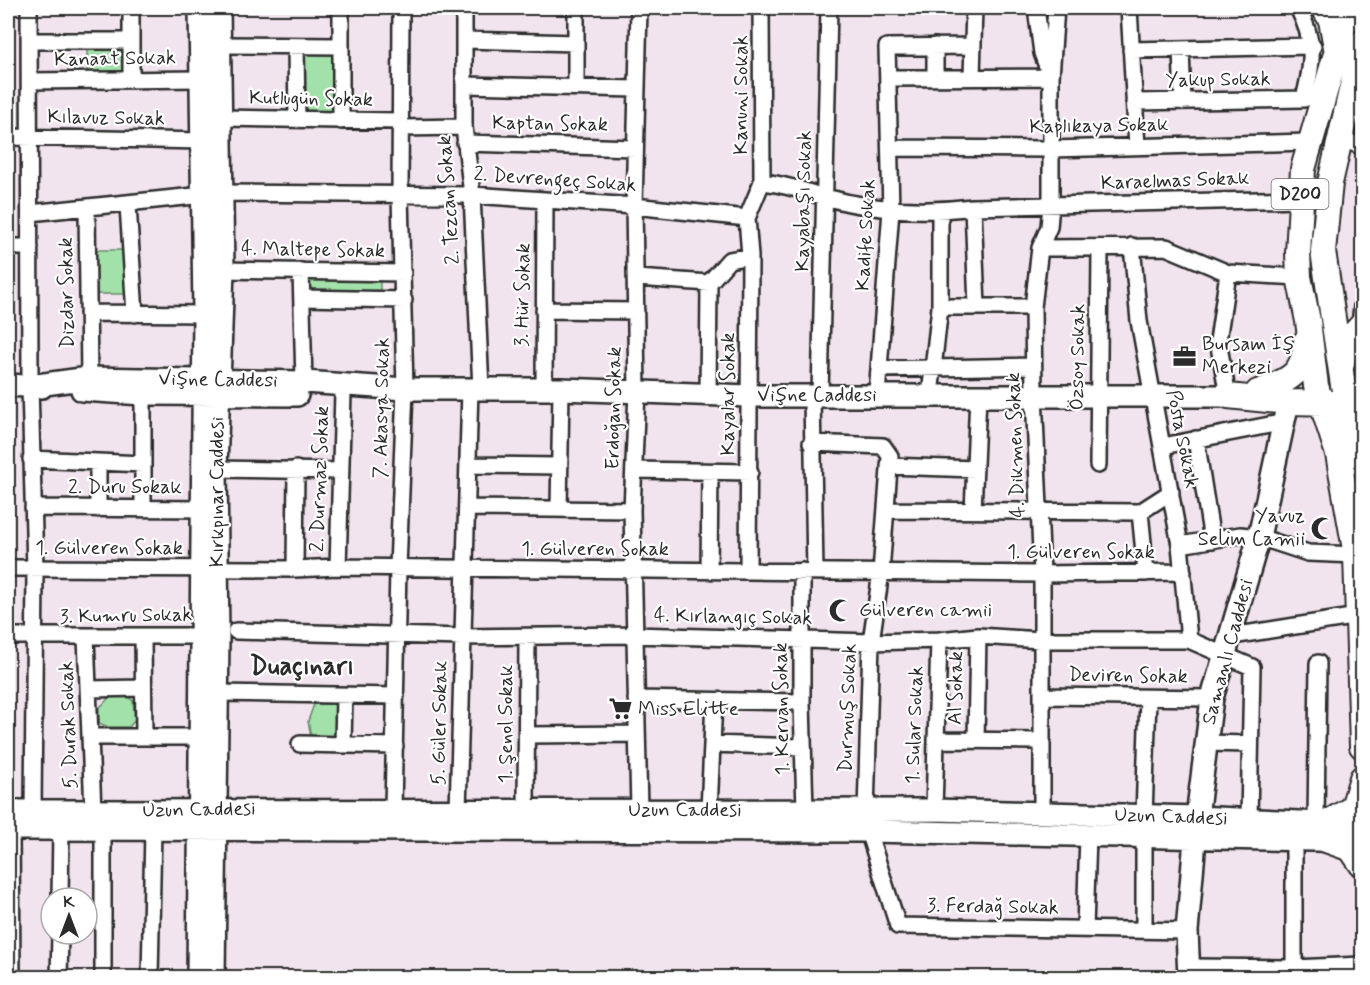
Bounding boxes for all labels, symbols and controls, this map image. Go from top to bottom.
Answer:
street label: Kanuni Sokak [728,35,755,155]
street label: Kanaat Sokak [54,44,176,74]
street label: Yakup Sokak [1165,66,1271,94]
street label: Kutlugün Sokak [249,84,373,114]
street label: Kılavuz Sokak [47,103,165,133]
street label: Kaptan Sokak [492,109,608,139]
street label: Kaplıkaya Sokak [1029,111,1169,141]
street label: Kayabaşı Sokak [789,130,819,272]
street label: 2. Tezcan Sokak [431,134,467,266]
street label: 2. Devrengeç Sokak [473,161,637,201]
street label: Karaelmas Sokak [1100,165,1250,197]
street label: Kadife Sokak [850,178,882,292]
road number: D200 [1272,179,1328,209]
street label: 4. Maltepe Sokak [241,235,385,265]
street label: Dizdar Sokak [53,237,81,349]
street label: 3. Hür Sokak [509,243,537,347]
street label: Özsoy Sokak [1064,303,1092,411]
place label: Bursam İş Merkezi [1202,331,1295,381]
street label: Kayalar Sokak [715,333,742,455]
street label: 7. Akasya Sokak [367,337,397,479]
office icon: Bursam İş Merkezi [1171,343,1197,369]
street label: Erdoğan Sokak [599,346,629,470]
street label: Vişne Caddesi [158,365,278,395]
street label: 4. Dikmen Sokak [1000,372,1032,518]
street label: Vişne Caddesi [757,382,877,409]
street label: Posta Sokak [1159,388,1205,491]
street label: 2. Durmaz Sokak [304,406,336,552]
street label: Kırkpınar Caddesi [204,417,231,567]
street label: 2. Duru Sokak [68,474,182,501]
place label: Yavuz Selim Camii [1198,503,1305,553]
mosque icon: Yavuz Selim Camii [1310,515,1336,541]
street label: 1. Gülveren Sokak [35,535,183,562]
street label: 1. Gülveren Sokak [521,536,669,563]
street label: 1. Gülveren Sokak [1007,539,1155,566]
street label: Samanlı Caddesi [1196,576,1260,728]
mosque icon: Gülveren camii [828,597,854,623]
place label: Gülveren camii [859,597,992,624]
street label: 3. Kumru Sokak [59,601,193,631]
street label: 4. Kırlangıç Sokak [654,602,813,632]
street label: 1. Kervan Sokak [767,642,797,776]
street label: Durmuş Sokak [832,643,864,773]
district label: Duaçınarı [250,650,354,684]
street label: Al Sokak [942,651,970,725]
street label: 5. Durak Sokak [53,660,85,789]
street label: 5. Güler Sokak [425,660,455,786]
street label: Deviren Sokak [1068,661,1188,691]
street label: 1. Şenol Sokak [493,665,520,783]
street label: 1. Sular Sokak [899,665,931,785]
supermarket icon: Miss Elitte [607,696,633,722]
place label: Miss Elitte [638,696,739,723]
street label: Uzun Caddesi [142,796,256,824]
street label: Uzun Caddesi [628,797,742,824]
street label: Uzun Caddesi [1114,802,1228,832]
north arrow [39,886,99,946]
text: K [63,892,75,913]
street label: 3. Ferdağ Sokak [927,892,1059,922]

